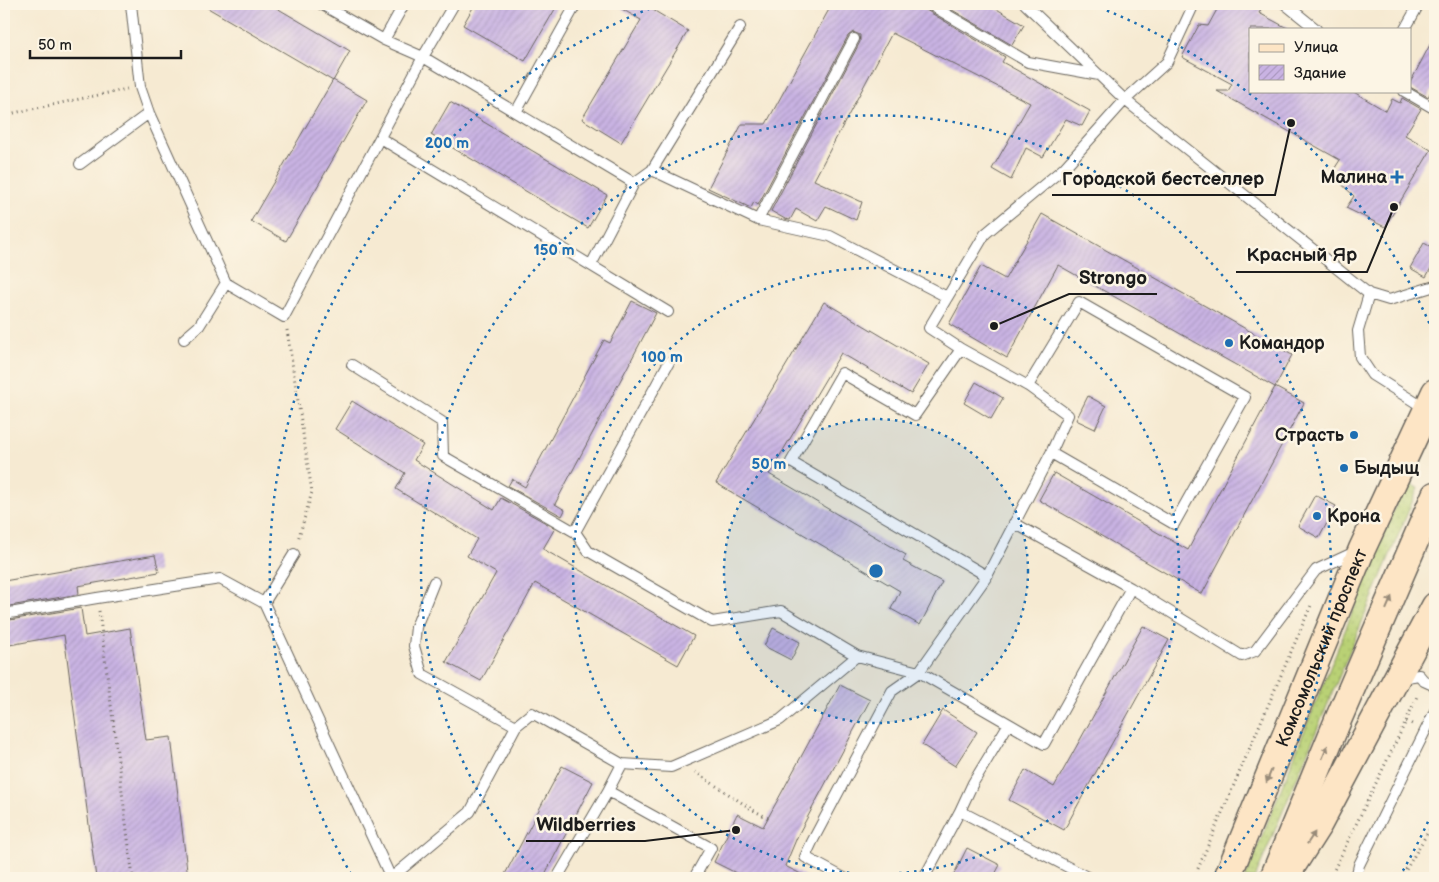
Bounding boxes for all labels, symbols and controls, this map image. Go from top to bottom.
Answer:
scale bar [30,28,181,60]
legend [1249,28,1412,92]
text: 50 m [38,36,72,55]
text: Улица [1294,38,1339,57]
text: Здание [1294,64,1346,83]
text: 200 m [425,134,469,153]
callout: Городской бестселлер [1052,161,1275,195]
place label: Малина [1320,167,1388,188]
text: Городской бестселлер [1062,168,1265,191]
marker: Малина [1391,171,1403,183]
callout: Красный Яр [1236,238,1367,272]
text: 150 m [533,241,575,260]
text: Красный Яр [1247,244,1358,267]
callout: Strongo [1069,260,1157,294]
text: Strongo [1079,267,1147,290]
place label: Командор [1239,333,1325,354]
marker: Командор [1223,337,1235,349]
text: 100 m [641,348,683,367]
place label: Страсть [1275,425,1345,446]
marker: Страсть [1348,429,1360,441]
text: 50 m [752,455,787,474]
place label: Быдыщ [1354,458,1419,479]
marker: Быдыщ [1338,462,1350,474]
place label: Крона [1327,506,1381,527]
marker: Крона [1311,510,1323,522]
street label: Комсомольский проспект [1272,545,1372,750]
centre of rings [867,562,885,580]
one-way arrow [1385,596,1393,610]
one-way arrow [1321,745,1329,759]
one-way arrow [1265,769,1273,784]
callout: Wildberries [526,807,645,841]
text: Wildberries [536,814,636,837]
one-way arrow [1306,831,1316,844]

